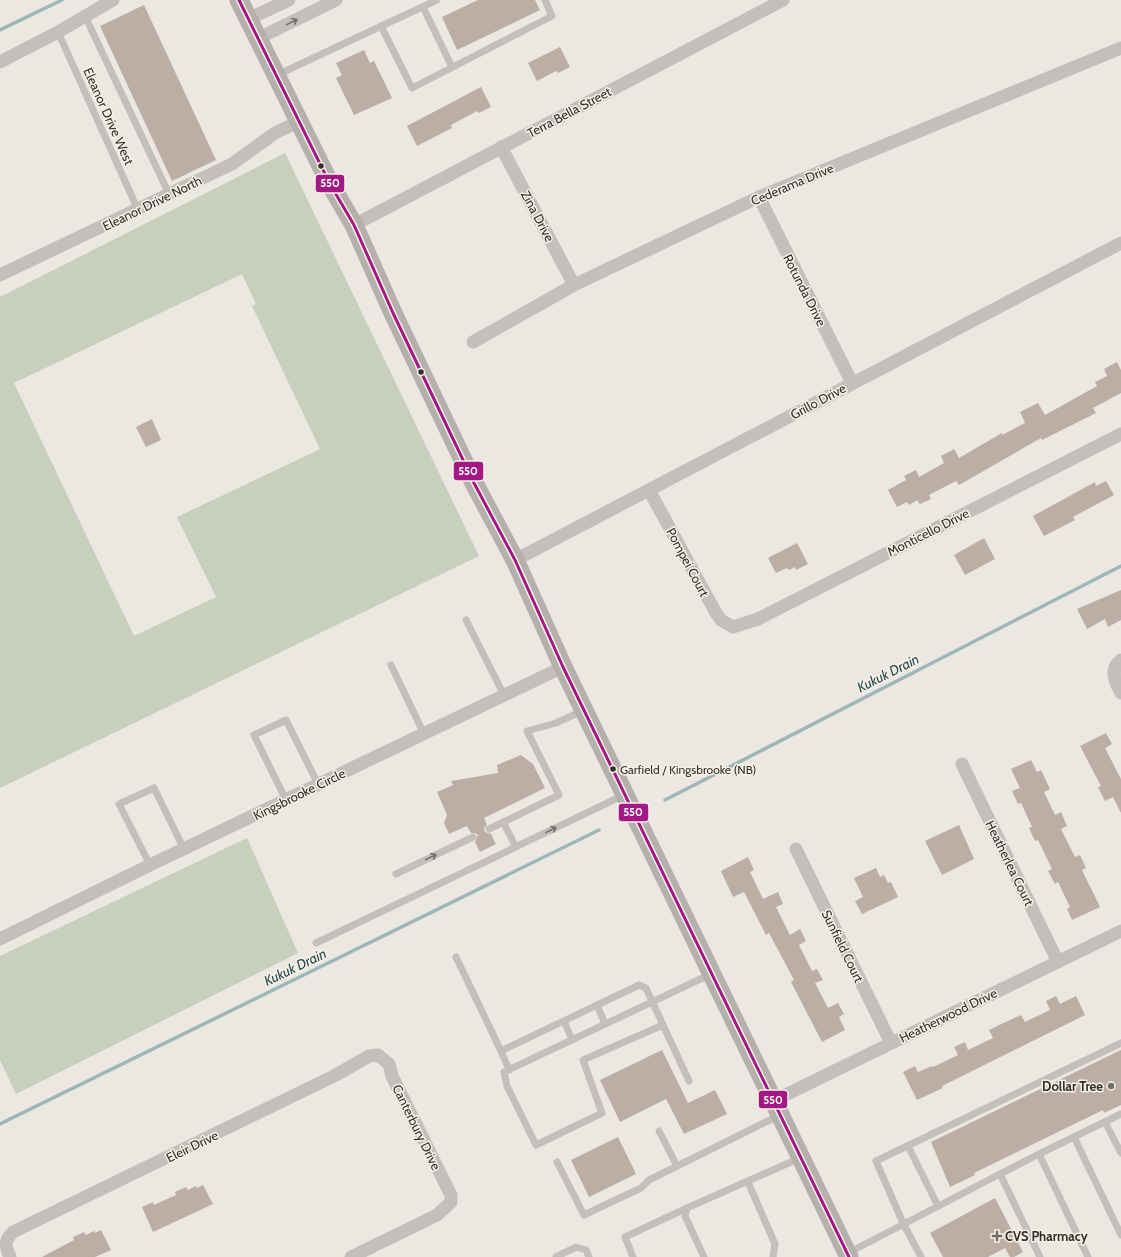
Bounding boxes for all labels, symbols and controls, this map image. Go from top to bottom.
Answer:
one-way arrow [285,18,297,25]
street label: Eleanor Drive West [80,65,138,168]
street label: Terra Bella Street [524,83,614,141]
street label: Cederama Drive [748,159,836,209]
unlabelled marker [316,161,326,171]
street label: Eleanor Drive North [100,172,204,234]
line badge: 550 [315,174,345,193]
text: 550 [320,176,340,190]
street label: Zina Drive [518,188,558,245]
street label: Rotunda Drive [780,251,830,329]
unlabelled marker [416,367,426,377]
street label: Grillo Drive [787,379,849,422]
line badge: 550 [453,461,484,481]
text: 550 [458,464,478,478]
street label: Monticello Drive [884,504,972,559]
street label: Pompei Court [663,525,713,600]
water label: Kukuk Drain [854,650,922,696]
place label: Garfield / Kingsbrooke (NB) [620,762,756,777]
marker: Garfield / Kingsbrooke (NB) [608,764,618,774]
street label: Kingsbrooke Circle [250,765,348,823]
line badge: 550 [618,803,649,822]
text: 550 [623,805,643,819]
street label: Heatherlea Court [982,818,1038,909]
one-way arrow [544,826,556,833]
one-way arrow [425,853,437,860]
street label: Sunfield Court [819,907,868,985]
water label: Kukuk Drain [261,944,329,990]
street label: Heatherwood Drive [896,984,1000,1046]
place label: Dollar Tree [1042,1078,1103,1094]
marker: Dollar Tree [1106,1081,1116,1091]
street label: Canterbury Drive [389,1082,445,1173]
line badge: 550 [758,1090,788,1109]
text: 550 [763,1093,783,1107]
street label: Eleir Drive [163,1126,221,1165]
place label: CVS Pharmacy [1005,1228,1088,1244]
marker: CVS Pharmacy [992,1231,1002,1241]

